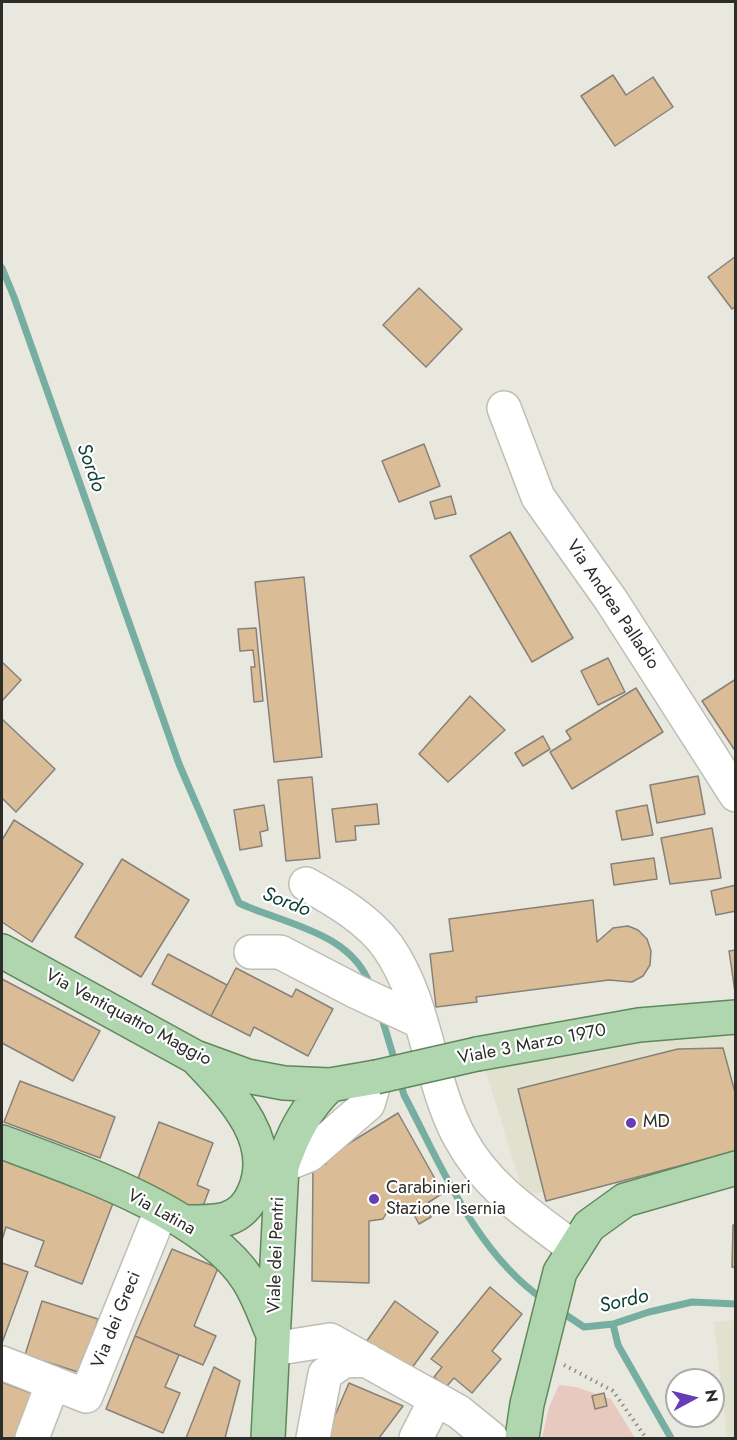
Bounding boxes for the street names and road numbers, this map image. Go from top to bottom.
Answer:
street label: Via Andrea Palladio [561,536,663,674]
street label: Via Ventiquattro Maggio [41,965,215,1071]
street label: Viale 3 Marzo 1970 [456,1020,608,1070]
street label: Via Latina [123,1185,199,1241]
street label: Viale dei Pentri [264,1196,290,1314]
street label: Via dei Greci [88,1268,146,1372]

